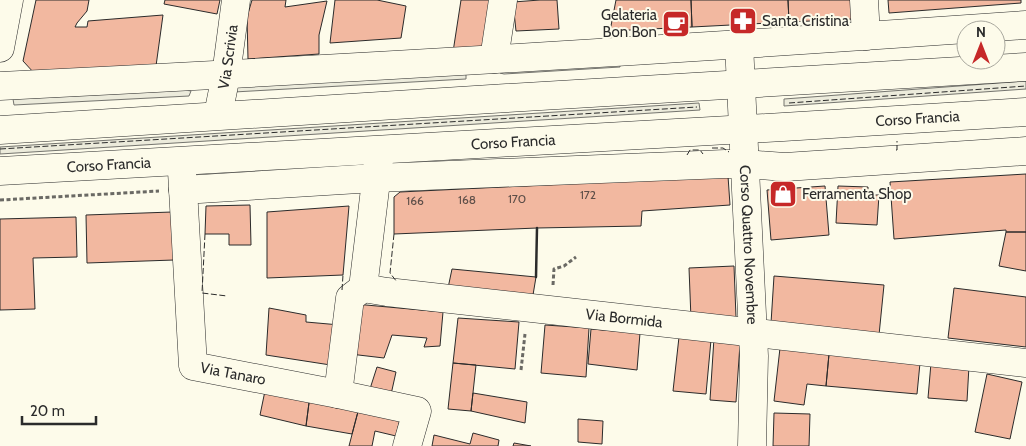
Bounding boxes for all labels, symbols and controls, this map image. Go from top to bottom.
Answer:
place label: Gelateria Bon Bon [601,6,658,41]
pharmacy icon: Santa Cristina [728,6,758,36]
cafe icon: Gelateria Bon Bon [661,9,691,39]
place label: Santa Cristina [762,12,850,30]
north arrow [956,20,1006,70]
street label: Via Scrivia [214,23,242,91]
text: N [976,23,986,41]
street label: Corso Francia [875,107,961,130]
street label: Corso Francia [471,131,557,154]
street label: Corso Francia [66,153,152,176]
street label: Corso Quattro Novembre [736,165,761,325]
shop icon: Ferramenta Shop [768,179,798,209]
place label: Ferramenta Shop [802,185,912,203]
house number: 172 [580,187,596,202]
house number: 170 [508,191,526,206]
house number: 168 [458,192,476,207]
house number: 166 [406,193,424,208]
street label: Via Bormida [585,305,664,332]
street label: Via Tanaro [199,359,267,389]
scale bar [22,394,96,426]
text: 20 m [30,402,65,420]

